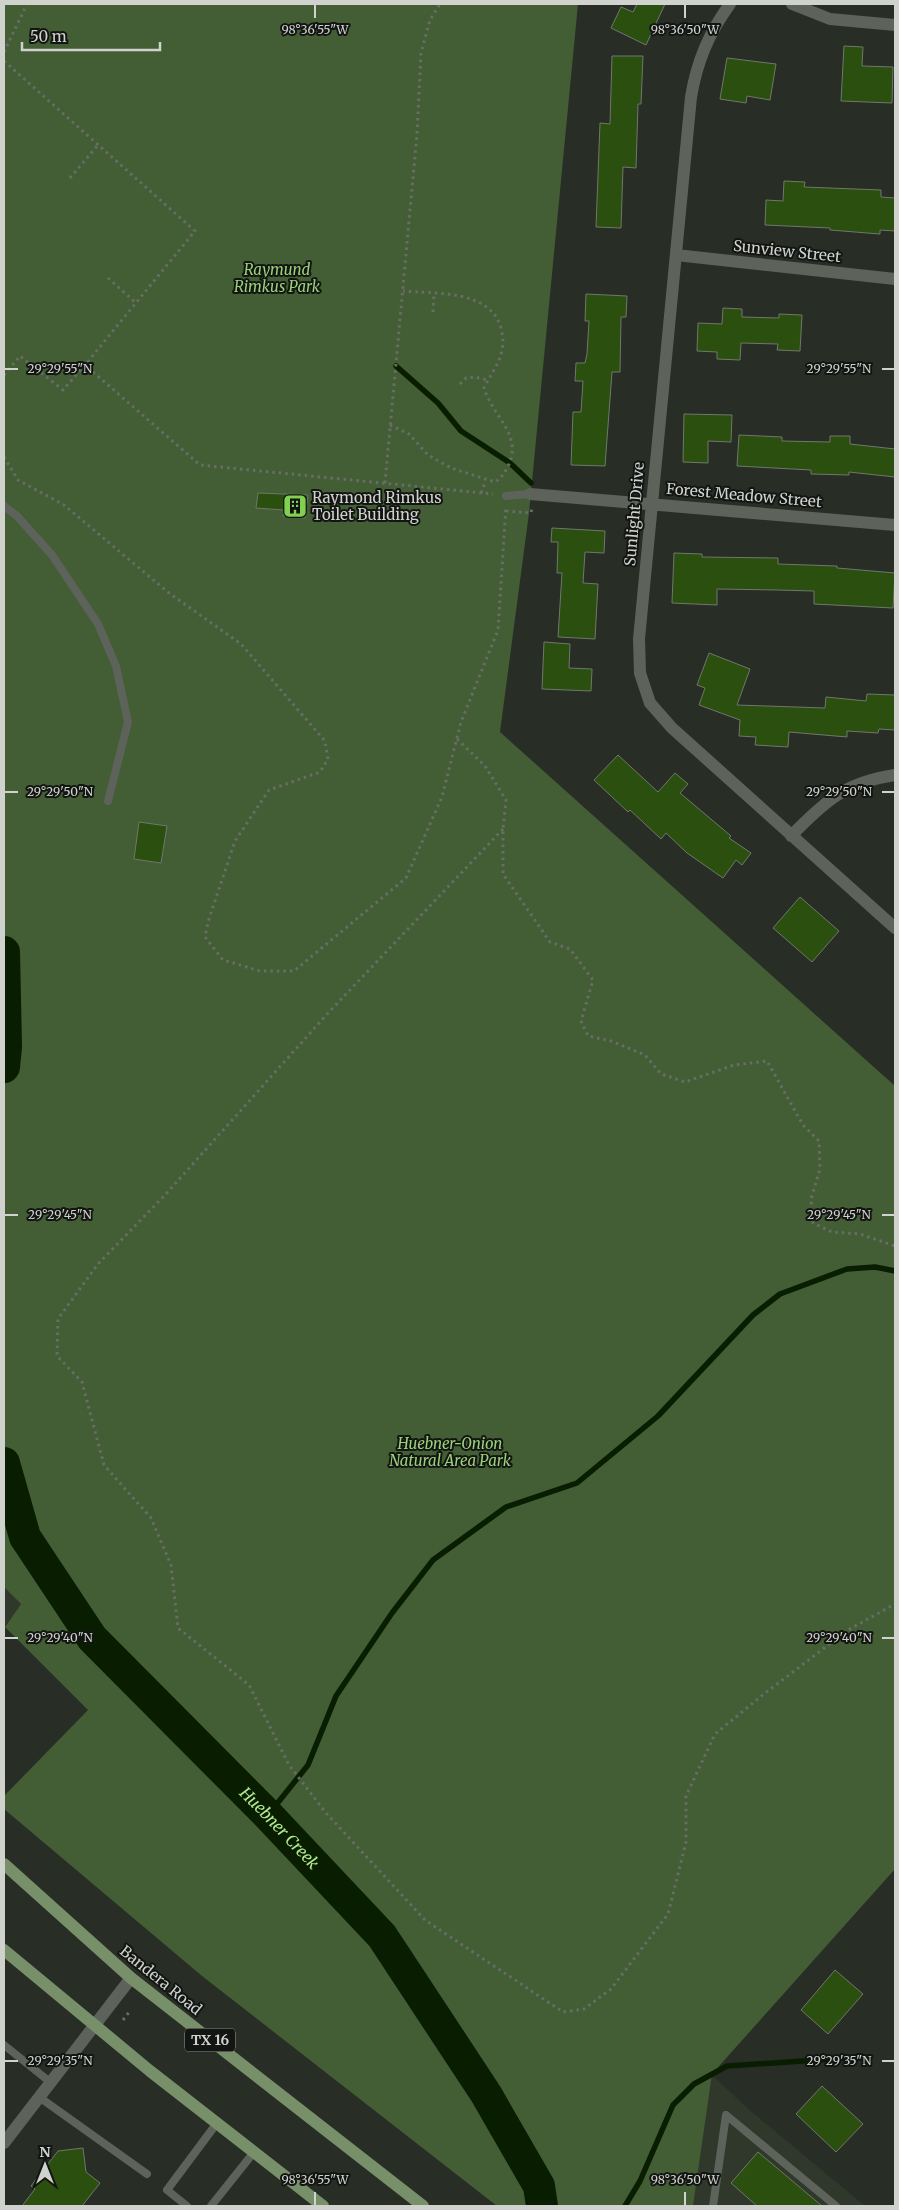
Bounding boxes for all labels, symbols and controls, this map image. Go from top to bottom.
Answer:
scale bar [22,20,160,52]
text: 98°36'55"W [281,22,350,37]
text: 98°36'50"W [651,22,720,37]
text: 50 m [30,27,67,46]
street label: Sunview Street [732,236,842,266]
park label: Raymund Rimkus Park [234,260,321,296]
text: 29°29'55"N [28,361,93,376]
text: 29°29'55"N [807,361,872,376]
street label: Sunlight Drive [620,461,648,567]
street label: Forest Meadow Street [665,479,823,511]
place label: Raymond Rimkus Toilet Building [312,488,442,524]
building icon: Raymond Rimkus Toilet Building [282,493,308,519]
text: 29°29'50"N [27,784,94,799]
text: 29°29'50"N [806,784,873,799]
text: 29°29'45"N [28,1207,93,1222]
text: 29°29'45"N [807,1207,872,1222]
park label: Huebner-Onion Natural Area Park [389,1434,512,1470]
text: 29°29'40"N [27,1630,94,1645]
text: 29°29'40"N [806,1630,873,1645]
water label: Huebner Creek [235,1782,324,1873]
street label: Bandera Road [116,1941,206,2019]
road number: TX 16 [185,2028,235,2052]
text: 29°29'35"N [28,2053,93,2068]
text: 29°29'35"N [807,2053,872,2068]
north arrow [20,2140,70,2190]
text: N [39,2143,51,2161]
text: 98°36'55"W [281,2172,350,2187]
text: 98°36'50"W [651,2172,720,2187]

